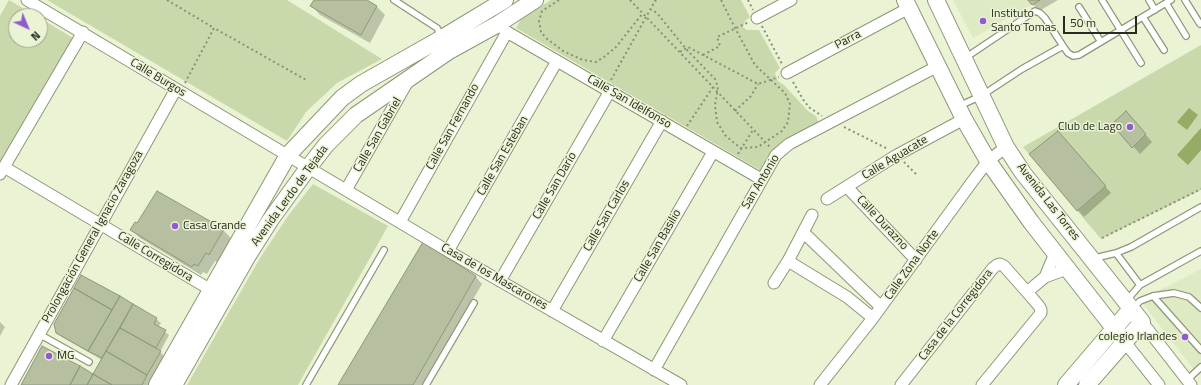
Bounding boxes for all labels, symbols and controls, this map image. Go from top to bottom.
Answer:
place label: Instituto Santo Tomas [991,7,1056,35]
north arrow [8,8,48,48]
scale bar [1065,8,1139,34]
text: 50 m [1070,13,1096,32]
marker: Instituto Santo Tomas [978,16,988,26]
street label: Parra [833,27,863,53]
text: N [27,28,44,44]
street label: Calle Burgos [127,56,189,100]
street label: Calle San Idelfonso [584,72,674,132]
street label: Calle San Fernando [423,81,483,173]
street label: Calle San Gabriel [351,95,405,175]
street label: Calle San Esteban [474,114,532,198]
place label: Club de Lago [1058,120,1122,134]
marker: Club de Lago [1125,122,1135,132]
street label: Calle Aguacate [860,133,930,183]
street label: Avenida Lerdo de Tejada [249,143,331,249]
street label: Prolongación General Ignacio Zaragoza [39,148,147,326]
street label: Calle San Darío [530,150,580,222]
street label: San Antonio [739,152,783,212]
street label: Avenida Las Torres [1013,160,1083,244]
street label: Calle San Carlos [581,178,633,254]
street label: Calle Durazno [853,193,911,253]
street label: Calle San Basilio [631,207,685,285]
place label: Casa Grande [183,219,246,233]
marker: Casa Grande [170,221,180,231]
street label: Calle Zona Norte [882,227,942,303]
street label: Calle Corregidora [115,229,195,285]
street label: Casa de los Mascarones [438,241,550,313]
street label: Casa de la Corregidora [916,266,996,364]
place label: colegio Irlandes [1099,330,1177,344]
marker: colegio Irlandes [1180,332,1190,342]
place label: MG [57,349,74,363]
marker: MG [44,351,54,361]

